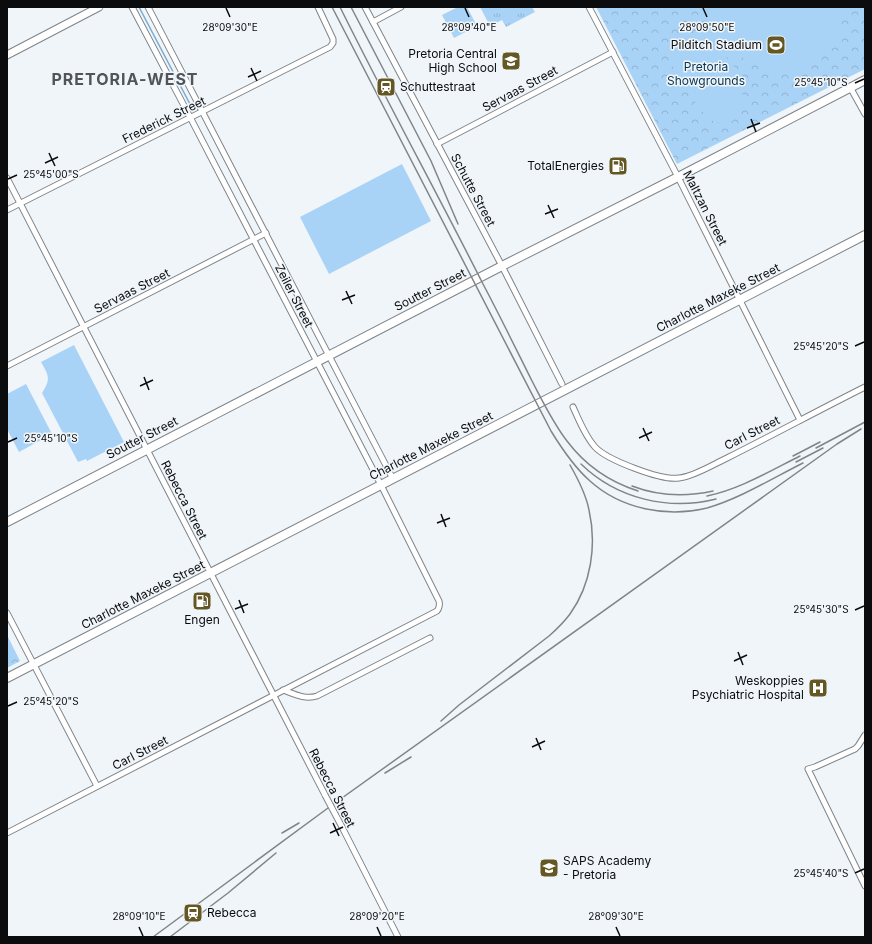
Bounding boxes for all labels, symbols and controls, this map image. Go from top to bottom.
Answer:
text: 28°09'30"E [202,21,258,33]
text: 28°09'40"E [441,21,497,33]
text: 28°09'50"E [679,21,735,33]
sports icon: Pilditch Stadium [765,34,787,56]
place label: Pilditch Stadium [671,37,762,52]
place label: Pretoria Central High School [408,46,497,75]
school or university icon: Pretoria Central High School [500,50,522,72]
park label: Pretoria Showgrounds [667,59,745,88]
street label: Servaas Street [480,62,560,115]
district label: PRETORIA-WEST [51,69,199,89]
station icon: Schuttestraat [375,76,397,98]
text: 25°45'10"S [794,76,848,88]
place label: Schuttestraat [400,79,475,94]
street label: Frederick Street [120,93,208,146]
street label: Schutte Street [448,151,499,229]
fuel station icon: TotalEnergies [607,155,629,177]
place label: TotalEnergies [527,158,604,173]
text: 25°45'00"S [23,168,79,180]
street label: Maltzan Street [680,168,731,248]
street label: Charlotte Maxeke Street [654,260,782,335]
street label: Zeiler Street [272,262,317,330]
street label: Servaas Street [91,265,172,316]
street label: Soutter Street [392,265,468,314]
text: 25°45'20"S [793,340,849,352]
street label: Charlotte Maxeke Street [367,408,495,483]
street label: Carl Street [721,412,782,453]
street label: Soutter Street [104,413,180,462]
text: 25°45'10"S [24,432,78,444]
street label: Rebecca Street [158,458,211,542]
street label: Charlotte Maxeke Street [79,557,207,632]
fuel station icon: Engen [191,590,213,612]
text: 25°45'30"S [793,603,849,615]
place label: Engen [184,612,220,627]
place label: Weskoppies Psychiatric Hospital [692,673,804,702]
hospital icon: Weskoppies Psychiatric Hospital [807,677,829,699]
text: 25°45'20"S [23,695,79,707]
street label: Carl Street [109,732,170,773]
street label: Rebecca Street [306,746,359,830]
place label: SAPS Academy - Pretoria [563,853,651,882]
school or university icon: SAPS Academy - Pretoria [538,857,560,879]
text: 25°45'40"S [793,867,849,879]
station icon: Rebecca [182,902,204,924]
place label: Rebecca [207,905,256,920]
text: 28°09'10"E [112,910,166,922]
text: 28°09'20"E [349,910,405,922]
text: 28°09'30"E [588,910,644,922]

